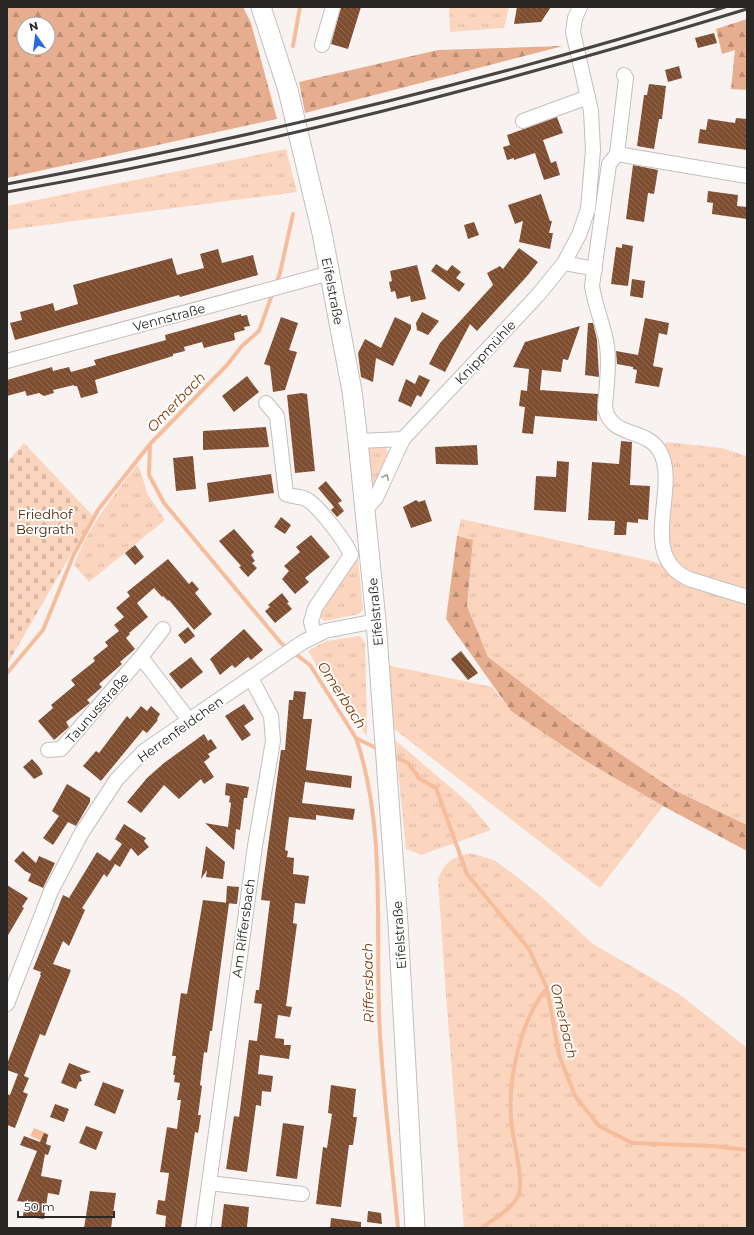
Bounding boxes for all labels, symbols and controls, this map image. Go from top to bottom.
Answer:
north arrow [16,16,56,56]
text: N [28,18,40,34]
street label: Eifelstraße [319,256,347,326]
street label: Vennstraße [131,300,207,334]
street label: Knippmühle [451,317,519,387]
water label: Omerbach [143,368,209,436]
one-way arrow [381,474,389,482]
park label: Friedhof Bergrath [16,506,74,537]
street label: Eifelstraße [364,577,386,647]
water label: Omerbach [314,658,370,732]
street label: Taunusstraße [62,669,132,746]
street label: Herrenfeldchen [134,692,226,766]
street label: Am Riffersbach [228,877,258,979]
street label: Eifelstraße [389,900,409,970]
water label: Riffersbach [358,943,378,1023]
water label: Omerbach [547,982,581,1060]
scale bar [18,1193,114,1219]
text: 50 m [24,1199,55,1214]

